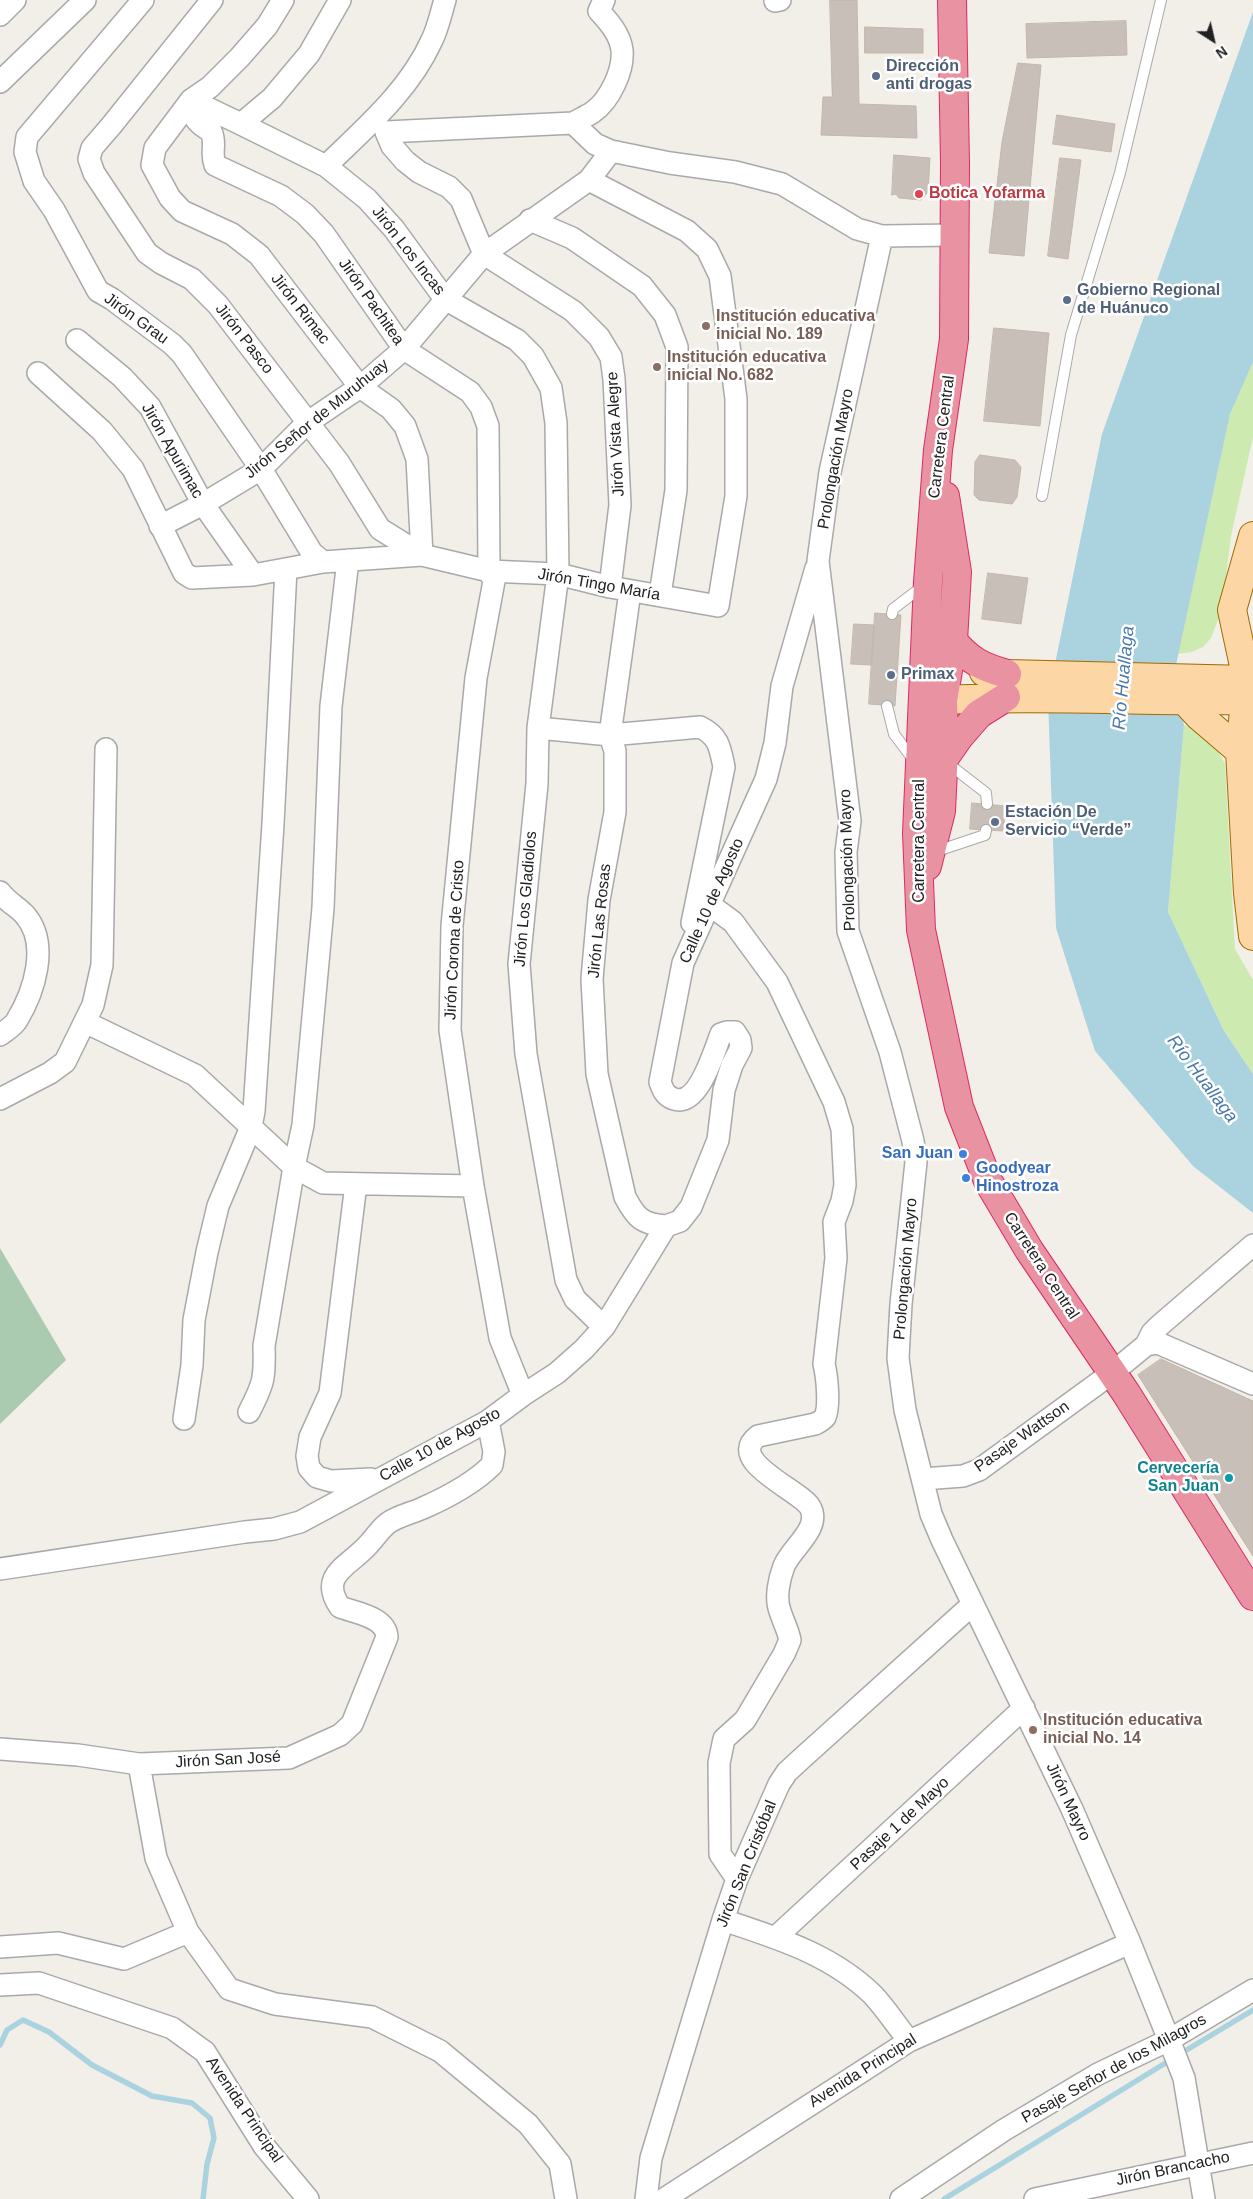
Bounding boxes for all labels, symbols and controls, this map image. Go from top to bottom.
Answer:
north arrow [1188,15,1238,65]
text: N [1213,43,1230,62]
place label: Dirección anti drogas [886,57,972,95]
marker: Dirección anti drogas [870,70,882,82]
place label: Botica Yofarma [929,184,1045,204]
marker: Botica Yofarma [913,188,925,200]
street label: Jirón Los Incas [367,203,449,299]
street label: Jirón Pachitea [334,255,408,349]
street label: Jirón Rimac [266,270,334,348]
place label: Gobierno Regional de Huánuco [1077,281,1220,319]
street label: Jirón Grau [100,289,172,349]
marker: Gobierno Regional de Huánuco [1061,294,1073,306]
street label: Jirón Pasco [211,300,277,378]
place label: Institución educativa inicial No. 189 [716,307,875,345]
marker: Institución educativa inicial No. 189 [700,320,712,332]
place label: Institución educativa inicial No. 682 [667,348,826,386]
street label: Jirón Señor de Muruhuay [241,355,393,483]
marker: Institución educativa inicial No. 682 [651,361,663,373]
street label: Jirón Vista Alegre [603,371,629,497]
street label: Carretera Central [925,374,959,500]
street label: Prolongación Mayro [814,387,858,531]
street label: Jirón Apurimac [137,400,207,502]
street label: Jirón Tingo María [536,565,662,605]
water label: Río Huallaga [1109,625,1139,731]
place label: Primax [901,665,954,685]
marker: Primax [885,669,897,681]
street label: Carretera Central [910,779,930,903]
street label: Prolongación Mayro [836,789,860,931]
place label: Estación De Servicio “Verde” [1005,803,1131,841]
marker: Estación De Servicio “Verde” [989,816,1001,828]
street label: Jirón Los Gladiolos [511,830,541,968]
street label: Calle 10 de Agosto [676,835,748,967]
street label: Jirón Corona de Cristo [441,860,469,1020]
street label: Jirón Las Rosas [584,863,616,979]
water label: Río Huallaga [1162,1031,1242,1127]
place label: San Juan [882,1144,953,1164]
marker: San Juan [957,1148,969,1160]
place label: Goodyear Hinostroza [976,1159,1059,1197]
marker: Goodyear Hinostroza [960,1172,972,1184]
street label: Prolongación Mayro [890,1197,922,1341]
street label: Carretera Central [999,1209,1083,1323]
street label: Pasaje Wattson [971,1397,1073,1477]
street label: Calle 10 de Agosto [376,1404,504,1486]
place label: Cervecería San Juan [1137,1459,1219,1497]
marker: Cervecería San Juan [1223,1472,1235,1484]
place label: Institución educativa inicial No. 14 [1043,1711,1202,1749]
marker: Institución educativa inicial No. 14 [1027,1724,1039,1736]
street label: Jirón San José [175,1748,281,1772]
street label: Jirón Mayro [1042,1760,1094,1844]
street label: Pasaje 1 de Mayo [847,1773,953,1875]
street label: Jirón San Cristóbal [713,1798,781,1930]
street label: Pasaje Señor de los Milagros [1018,2010,1210,2128]
street label: Avenida Principal [806,2030,920,2112]
street label: Avenida Principal [202,2054,286,2166]
street label: Jirón Brancacho [1114,2148,1232,2190]

